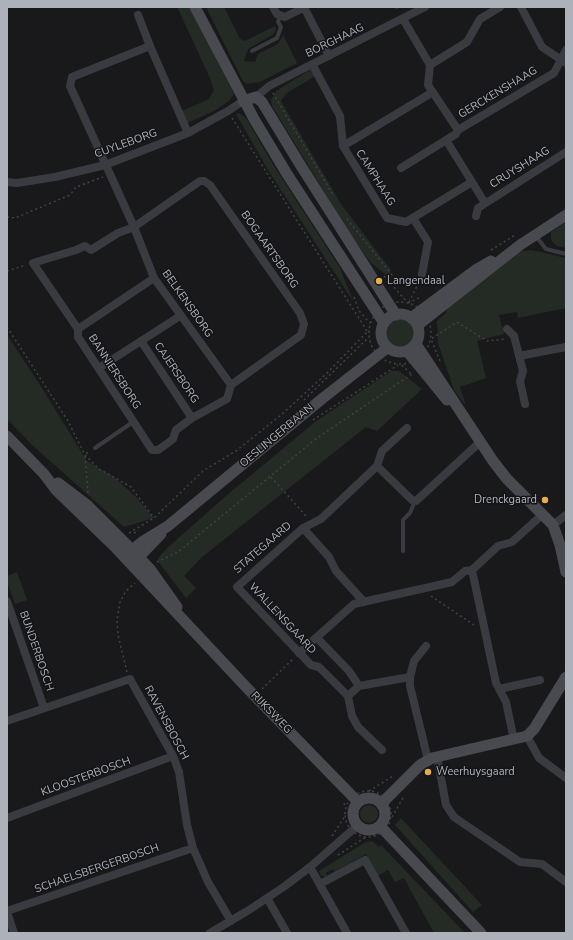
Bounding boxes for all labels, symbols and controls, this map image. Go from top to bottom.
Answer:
street label: BORGHAAG [304,21,366,61]
street label: GERCKENSHAAG [456,64,540,122]
street label: CUYLEBORG [93,127,159,161]
street label: CRUYSHAAG [488,144,552,192]
street label: CAMPHAAG [352,147,398,209]
street label: BOGAARTSBORG [237,209,301,291]
street label: BELKENSBORG [159,268,215,340]
place label: Langendaal [387,274,445,288]
marker: Langendaal [374,276,384,286]
street label: BANNIERSBORG [85,332,143,412]
street label: CAJERSBORG [151,340,201,406]
street label: OESLINGERBAAN [238,401,316,471]
place label: Drenckgaard [474,493,537,507]
marker: Drenckgaard [540,495,550,505]
street label: STATEGAARD [231,519,295,577]
street label: WALLENSGAARD [246,581,318,657]
street label: BUNDERBOSCH [16,609,56,693]
street label: RAVENSBOSCH [141,684,191,762]
street label: RIJKSWEG [248,689,294,737]
street label: KLOOSTERBOSCH [39,755,133,799]
place label: Weerhuysgaard [436,765,515,779]
marker: Weerhuysgaard [423,767,433,777]
street label: SCHAELSBERGERBOSCH [33,841,161,897]

